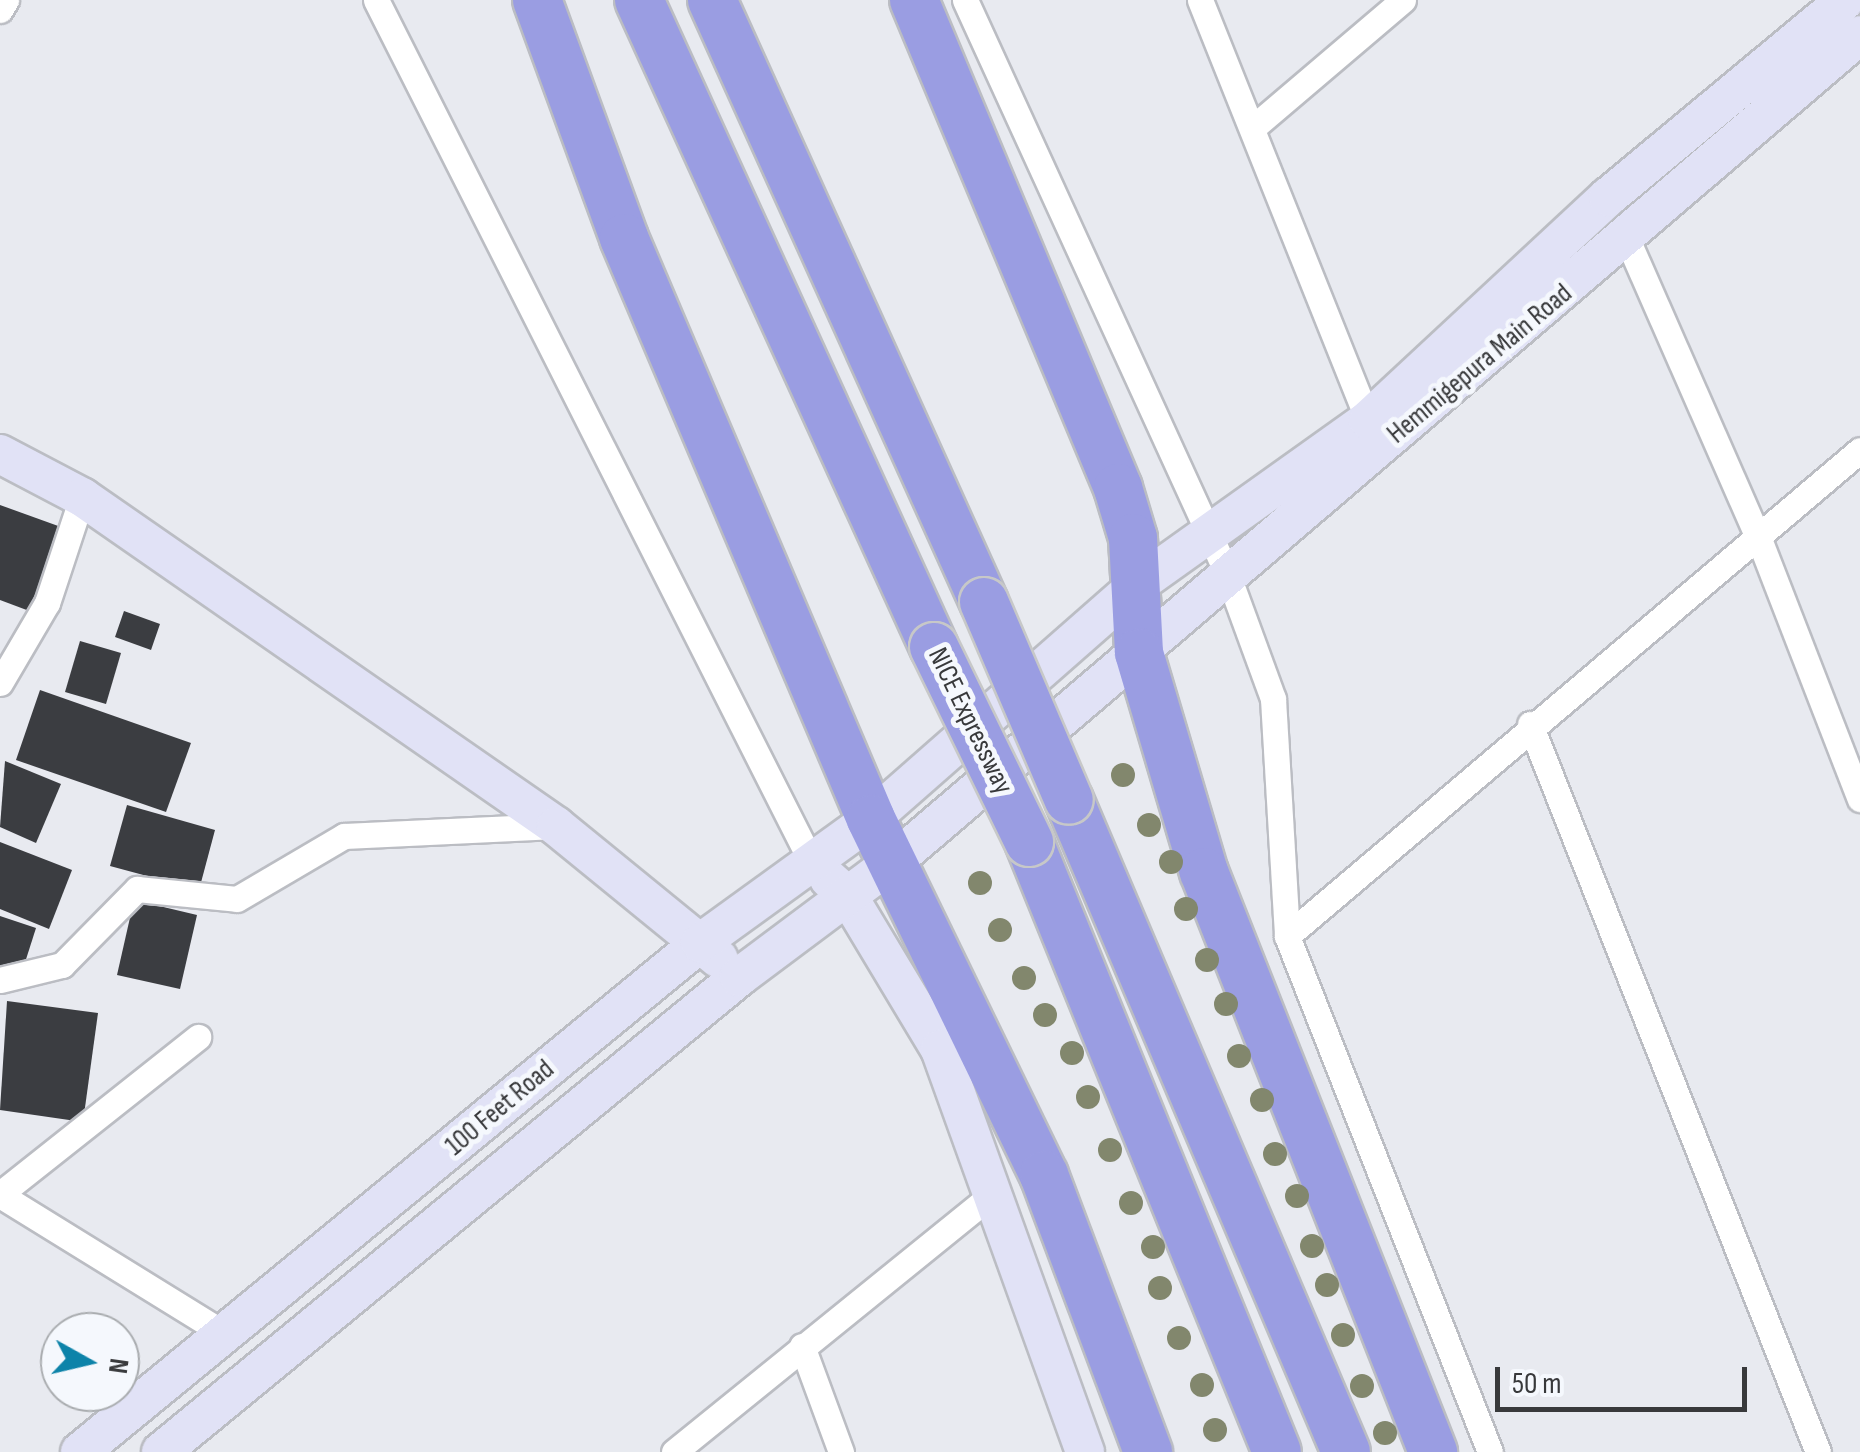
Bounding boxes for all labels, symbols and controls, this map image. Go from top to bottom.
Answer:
street label: Hemmigepura Main Road [1381,277,1579,451]
street label: NICE Expressway [920,642,1020,800]
street label: 100 Feet Road [439,1053,561,1163]
north arrow [40,1312,140,1412]
scale bar [1500,1347,1752,1409]
text: N [101,1356,136,1376]
text: 50 m [1512,1366,1561,1402]

